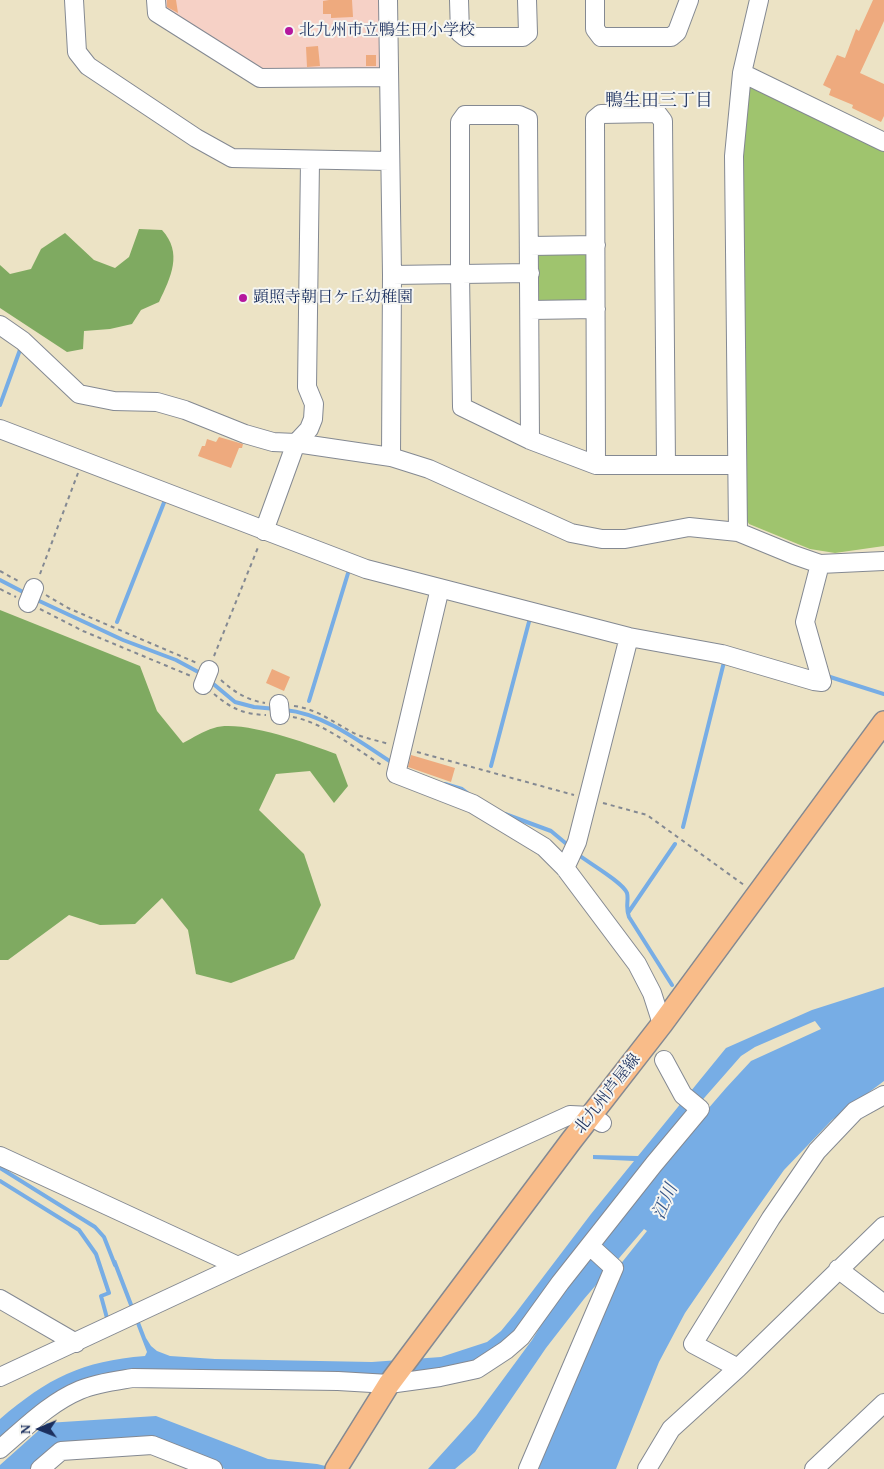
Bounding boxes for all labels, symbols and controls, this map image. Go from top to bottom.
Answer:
place label: 北九州市立鴨生田小学校 [299,21,475,41]
marker: 北九州市立鴨生田小学校 [283,25,295,37]
district label: 鴨生田三丁目 [605,90,713,112]
place label: 顕照寺朝日ケ丘幼稚園 [253,288,413,308]
marker: 顕照寺朝日ケ丘幼稚園 [237,292,249,304]
street label: 北九州芦屋線 [571,1050,645,1138]
water label: 江川 [649,1181,683,1223]
north arrow [15,1404,65,1454]
text: N [15,1424,35,1434]

